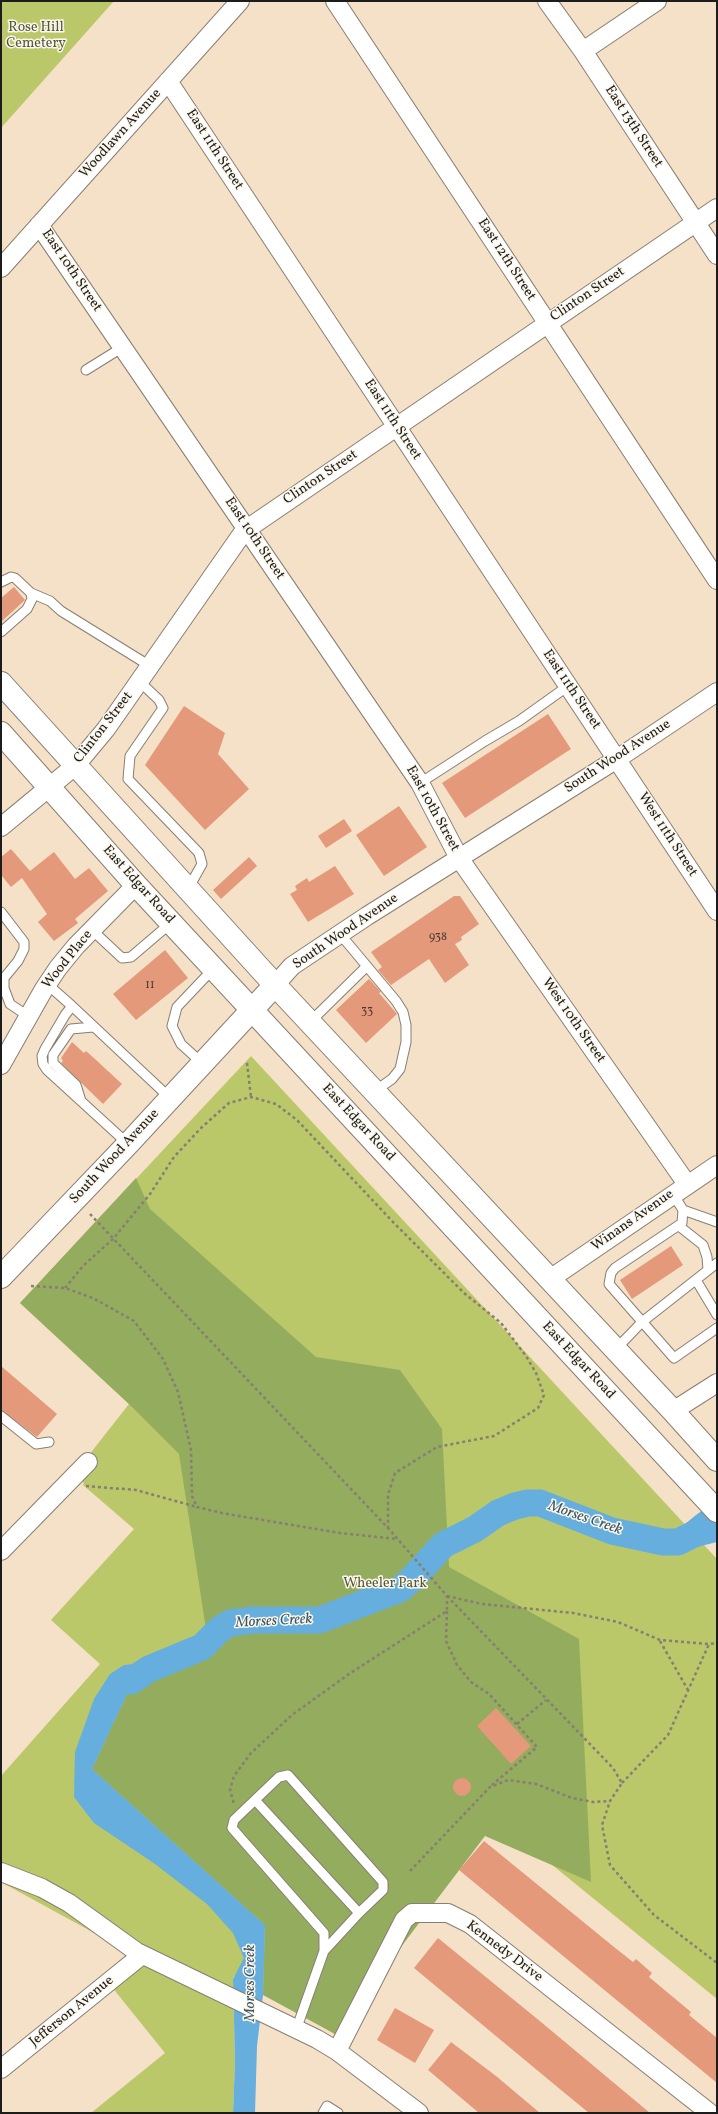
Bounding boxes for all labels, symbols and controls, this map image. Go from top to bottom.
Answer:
park label: Rose Hill Cemetery [6,20,66,52]
street label: East 13th Street [600,83,666,171]
street label: Woodlawn Avenue [77,86,165,182]
street label: East 11th Street [182,107,246,193]
street label: East 12th Street [473,216,539,304]
street label: East 10th Street [37,227,105,315]
street label: Clinton Street [548,264,628,326]
street label: East 11th Street [360,377,424,463]
street label: Clinton Street [281,447,361,509]
street label: East 10th Street [220,495,288,583]
street label: East 11th Street [538,647,604,733]
street label: Clinton Street [71,689,137,767]
street label: South Wood Avenue [562,716,674,798]
street label: East 10th Street [401,763,463,855]
street label: West 11th Street [634,790,700,880]
street label: East Edgar Road [98,842,178,928]
street label: South Wood Avenue [290,891,402,973]
street label: Wood Place [39,927,97,993]
house number: 938 [429,931,447,945]
street label: West 10th Street [537,975,609,1067]
house number: 11 [145,979,155,993]
house number: 33 [361,1005,373,1019]
street label: East Edgar Road [318,1081,398,1165]
street label: South Wood Avenue [67,1106,163,1208]
street label: Winans Avenue [589,1187,677,1255]
street label: East Edgar Road [538,1319,618,1403]
water label: Morses Creek [546,1498,624,1540]
park label: Wheeler Park [343,1576,427,1592]
water label: Morses Creek [235,1611,313,1633]
street label: Kennedy Drive [462,1918,546,1986]
water label: Morses Creek [242,1945,260,2021]
street label: Jefferson Avenue [27,1973,117,2051]

